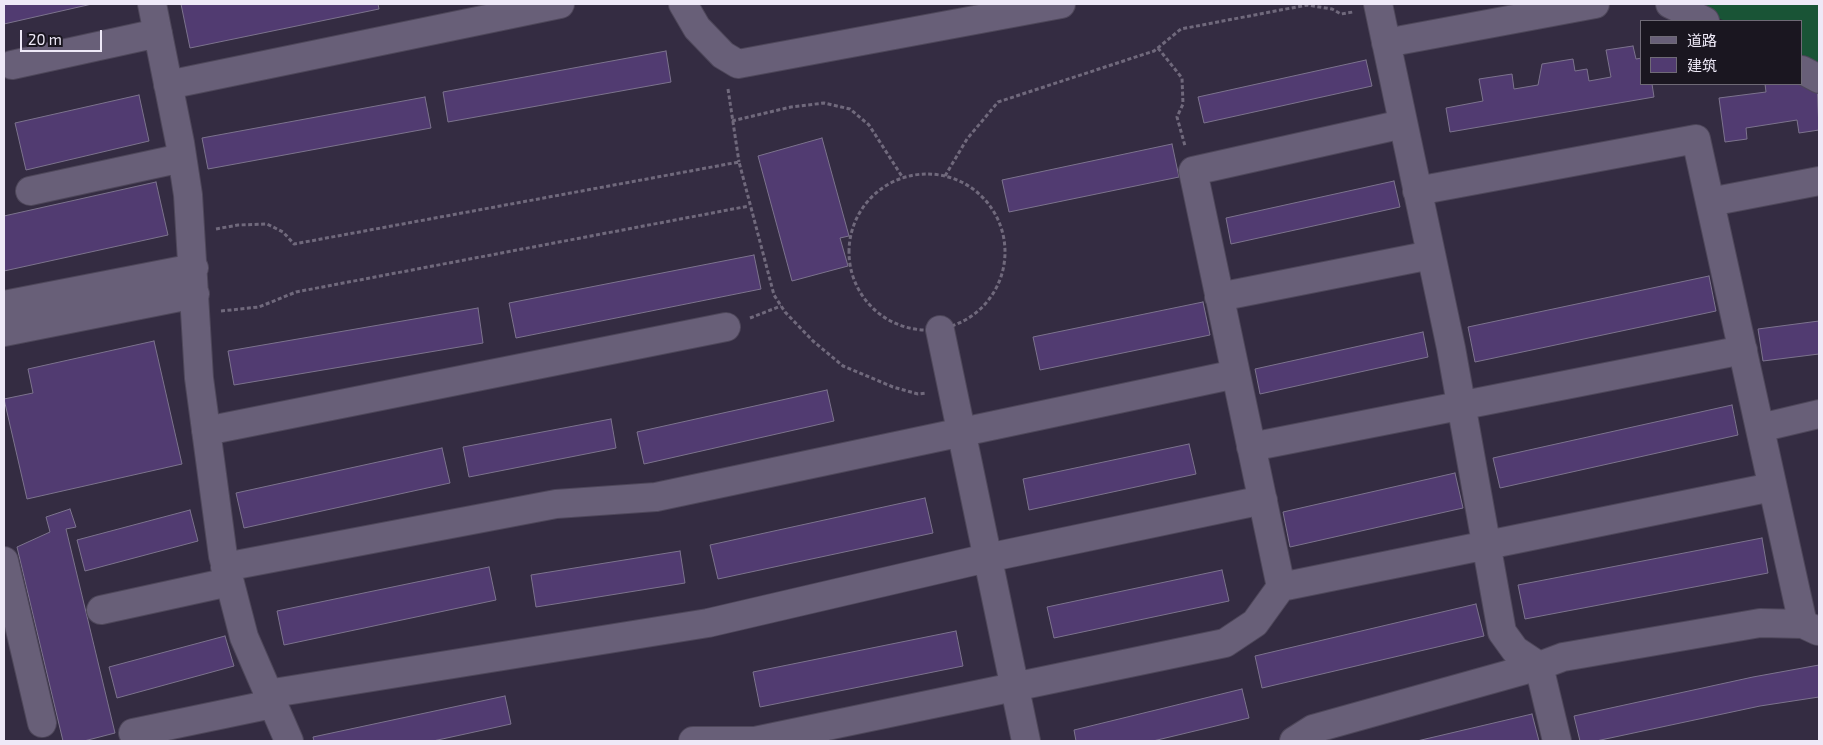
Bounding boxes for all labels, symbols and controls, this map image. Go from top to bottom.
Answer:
scale bar [22,20,105,52]
legend [1640,20,1803,85]
text: 20 m [28,30,62,48]
text: 道路 [1687,31,1717,49]
text: 建筑 [1687,56,1717,74]

